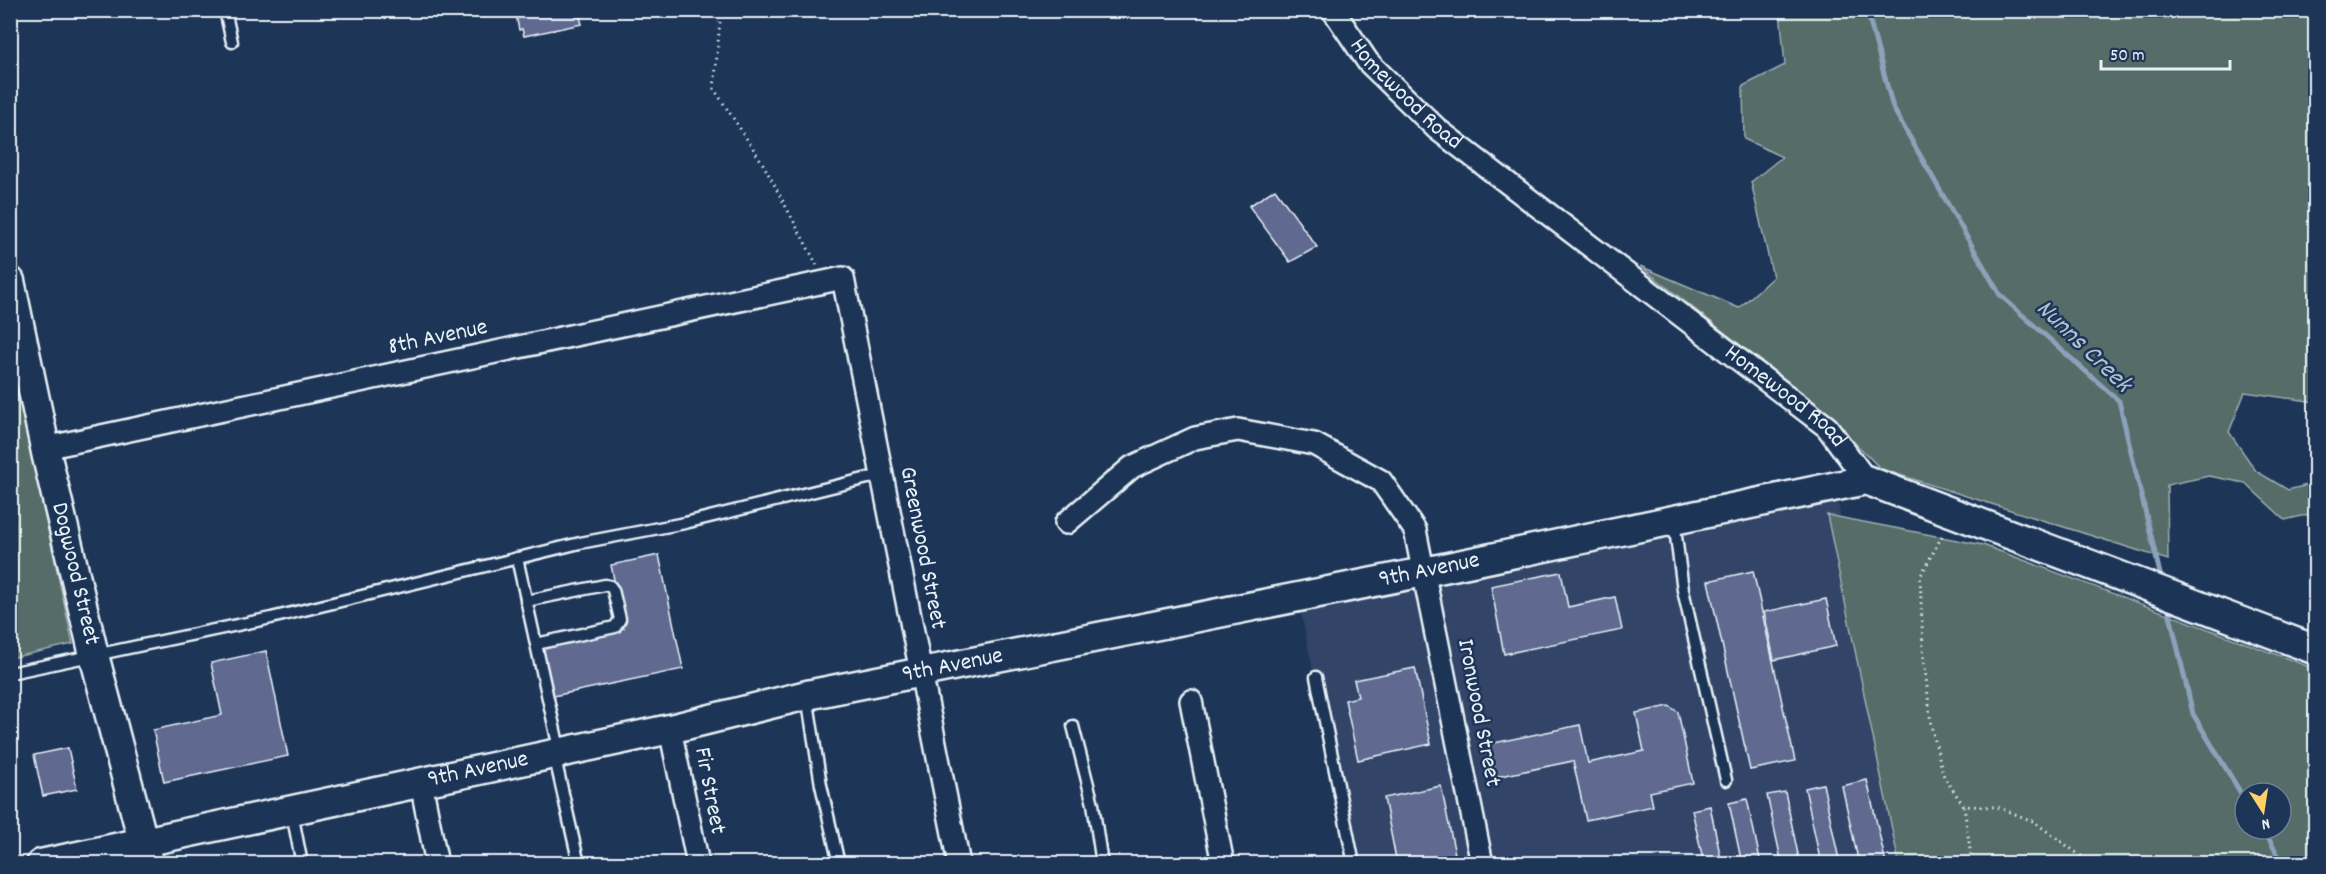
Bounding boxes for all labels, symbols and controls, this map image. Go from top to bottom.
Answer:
street label: Homewood Road [1340,32,1469,159]
scale bar [2101,33,2230,71]
text: 50 m [2110,44,2145,69]
water label: Nunns Creek [2027,292,2141,404]
street label: 8th Avenue [385,311,491,365]
street label: Homewood Road [1717,337,1854,455]
street label: Greenwood Street [890,464,954,632]
street label: Dogwood Street [41,499,108,649]
street label: 9th Avenue [1376,544,1483,598]
street label: Ironwood Street [1447,636,1509,790]
street label: 9th Avenue [899,639,1006,693]
street label: 9th Avenue [425,743,532,798]
street label: Fir Street [684,745,734,837]
north arrow [2233,781,2293,841]
text: N [2259,811,2272,835]

